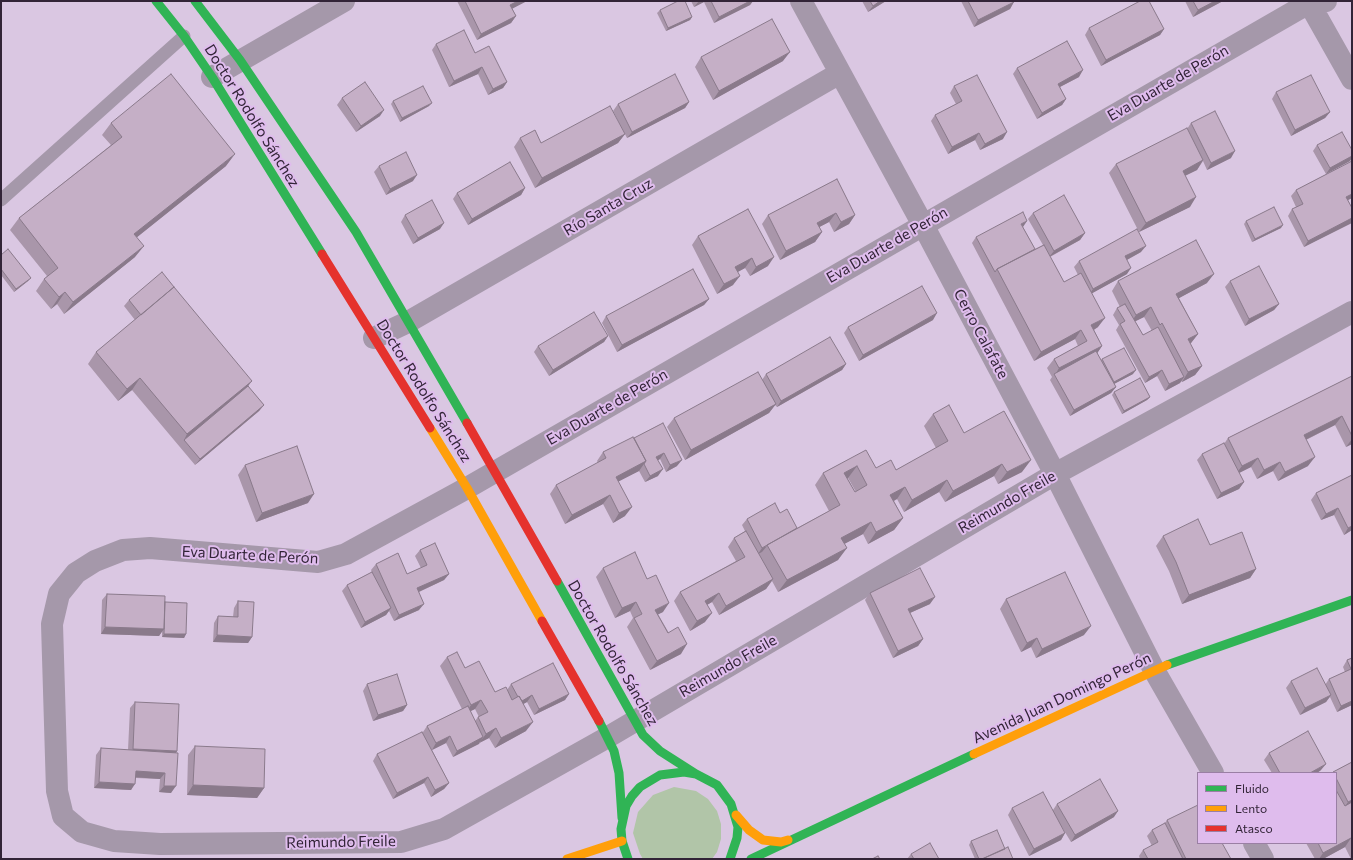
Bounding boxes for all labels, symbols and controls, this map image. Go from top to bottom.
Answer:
street label: Doctor Rodolfo Sánchez [201,41,303,191]
street label: Eva Duarte de Perón [1104,41,1232,125]
street label: Río Santa Cruz [560,174,656,240]
street label: Eva Duarte de Perón [823,203,951,287]
street label: Cerro Calafate [950,286,1012,382]
street label: Doctor Rodolfo Sánchez [373,316,475,466]
street label: Eva Duarte de Perón [543,365,671,449]
street label: Reimundo Freile [955,467,1059,537]
street label: Eva Duarte de Perón [181,542,319,568]
street label: Doctor Rodolfo Sánchez [564,577,662,729]
street label: Reimundo Freile [676,631,780,701]
street label: Avenida Juan Domingo Perón [970,649,1154,747]
legend [1197,772,1337,844]
text: Fluido [1235,781,1269,795]
text: Lento [1235,801,1267,815]
text: Atasco [1235,821,1273,835]
street label: Reimundo Freile [286,832,396,852]

